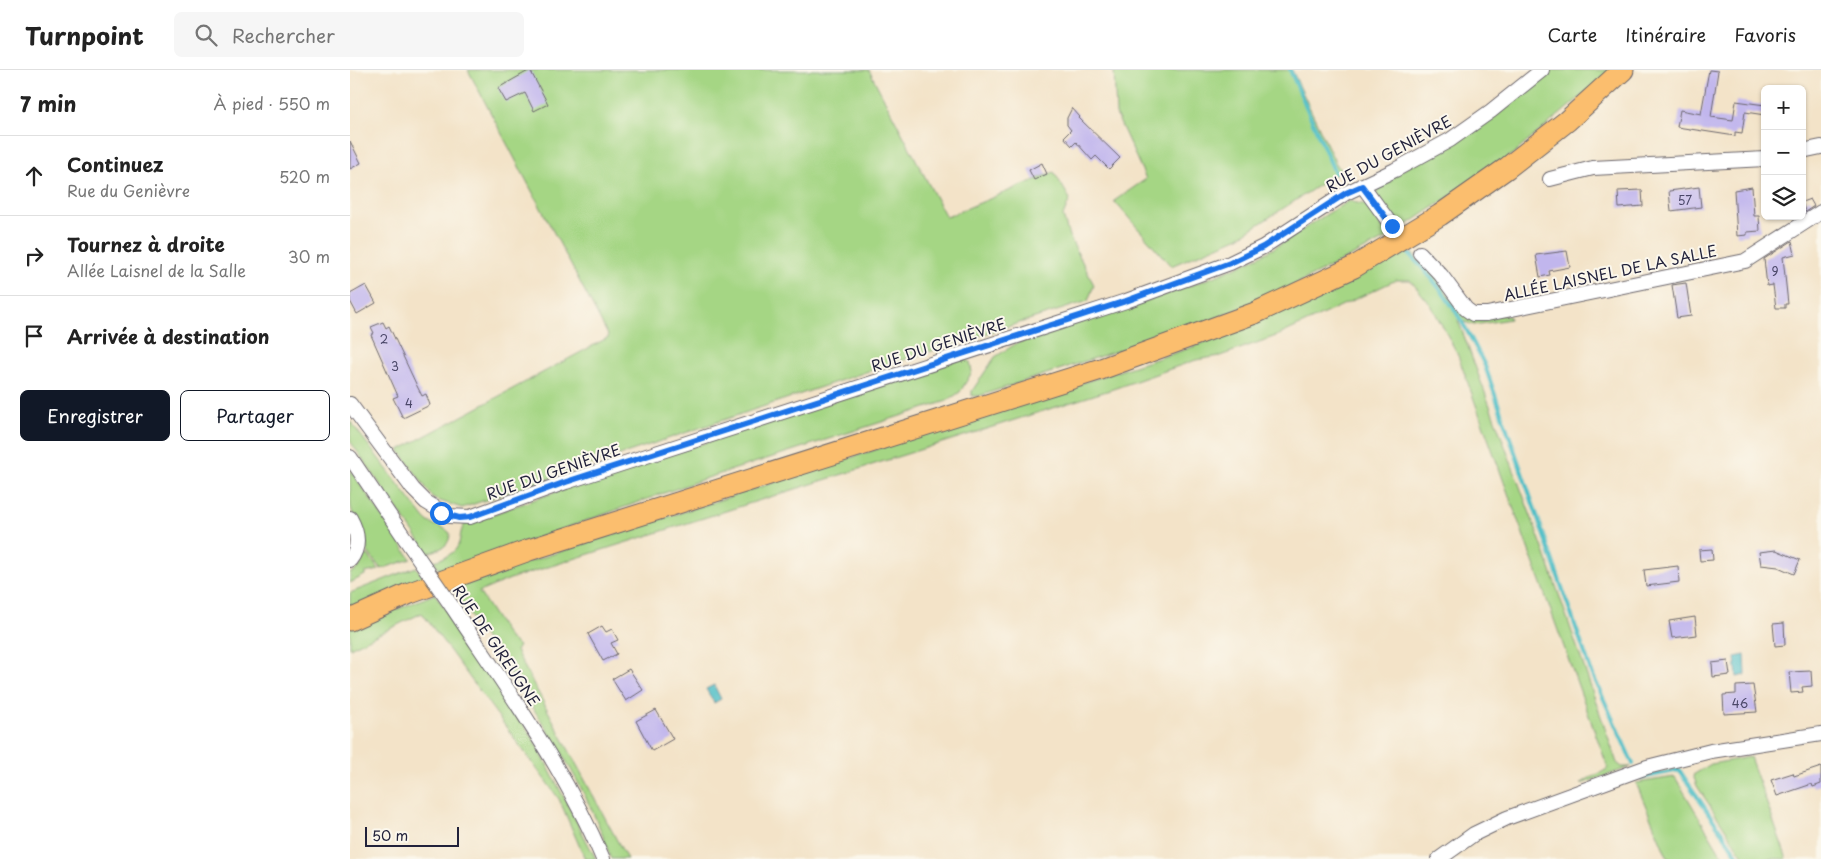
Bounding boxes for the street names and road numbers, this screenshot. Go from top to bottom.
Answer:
street label: RUE DU GENIÈVRE [1321,109,1455,197]
street label: ALLÉE LAISNEL DE LA SALLE [1501,238,1719,306]
street label: RUE DU GENIÈVRE [868,311,1008,377]
street label: RUE DU GENIÈVRE [483,437,623,505]
street label: RUE DE GIREUGNE [448,580,546,710]

